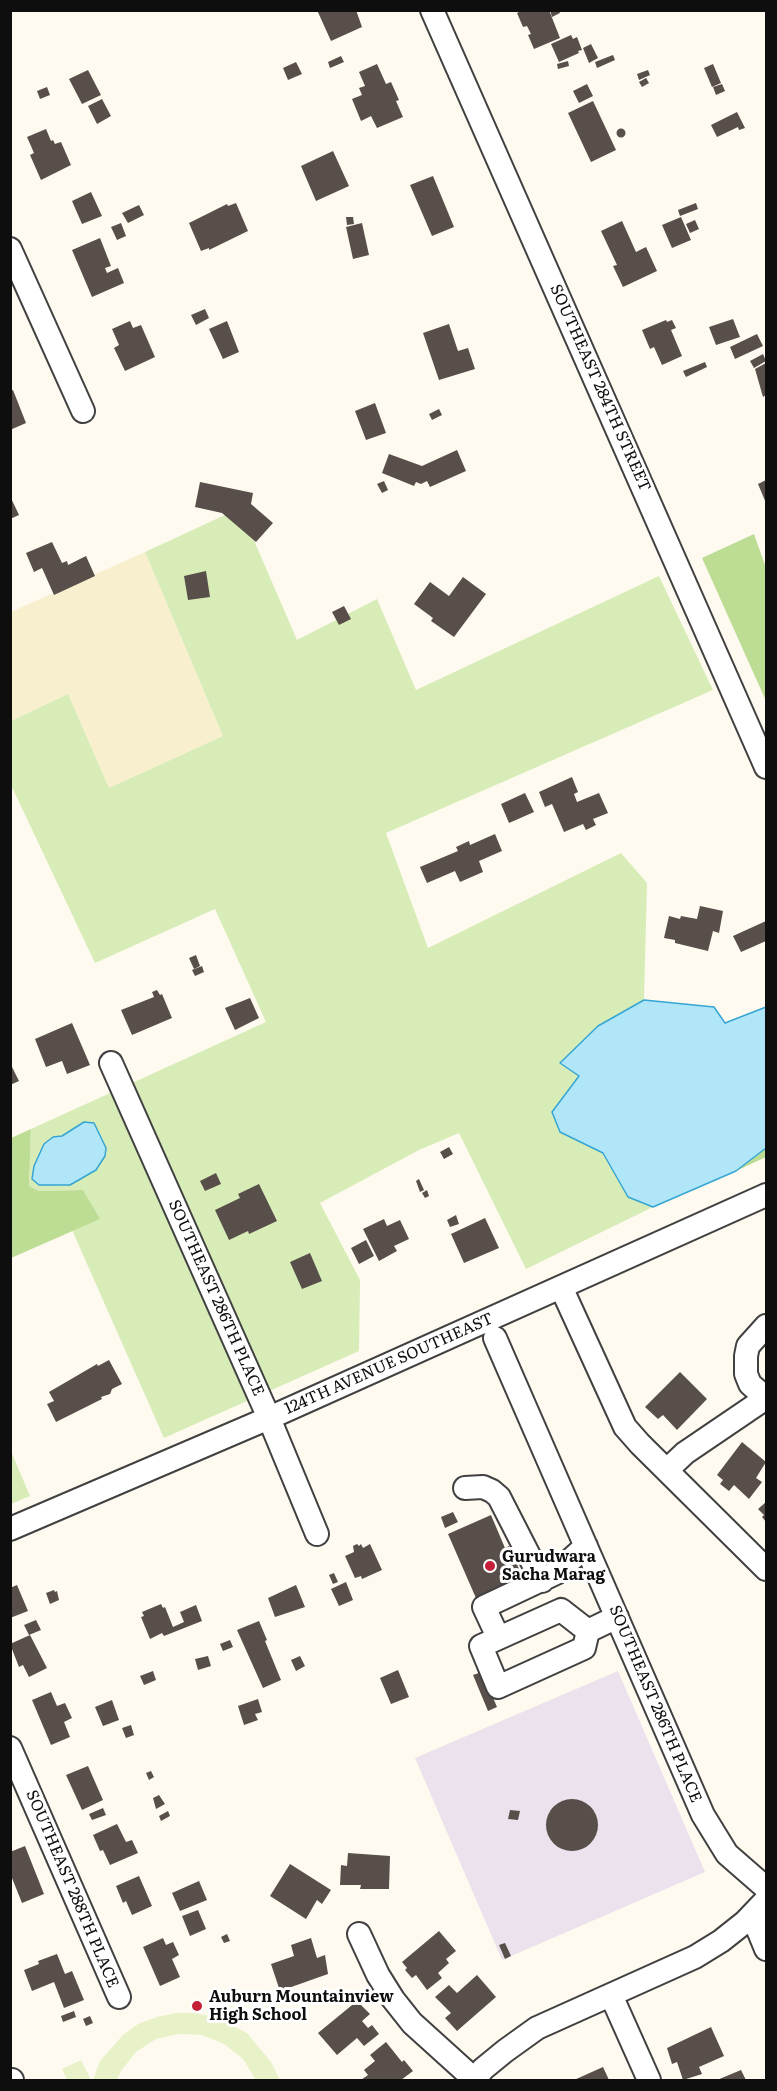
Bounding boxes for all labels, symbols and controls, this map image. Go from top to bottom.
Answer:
street label: SOUTHEAST 284TH STREET [546,281,654,495]
street label: SOUTHEAST 286TH PLACE [164,1197,268,1399]
street label: 124TH AVENUE SOUTHEAST [282,1309,496,1419]
place label: Gurudwara Sacha Marag [502,1547,605,1585]
marker: Gurudwara Sacha Marag [483,1559,497,1573]
street label: SOUTHEAST 286TH PLACE [605,1602,705,1806]
street label: SOUTHEAST 288TH PLACE [22,1787,122,1991]
place label: Auburn Mountainview High School [209,1987,394,2025]
marker: Auburn Mountainview High School [190,1999,204,2013]

